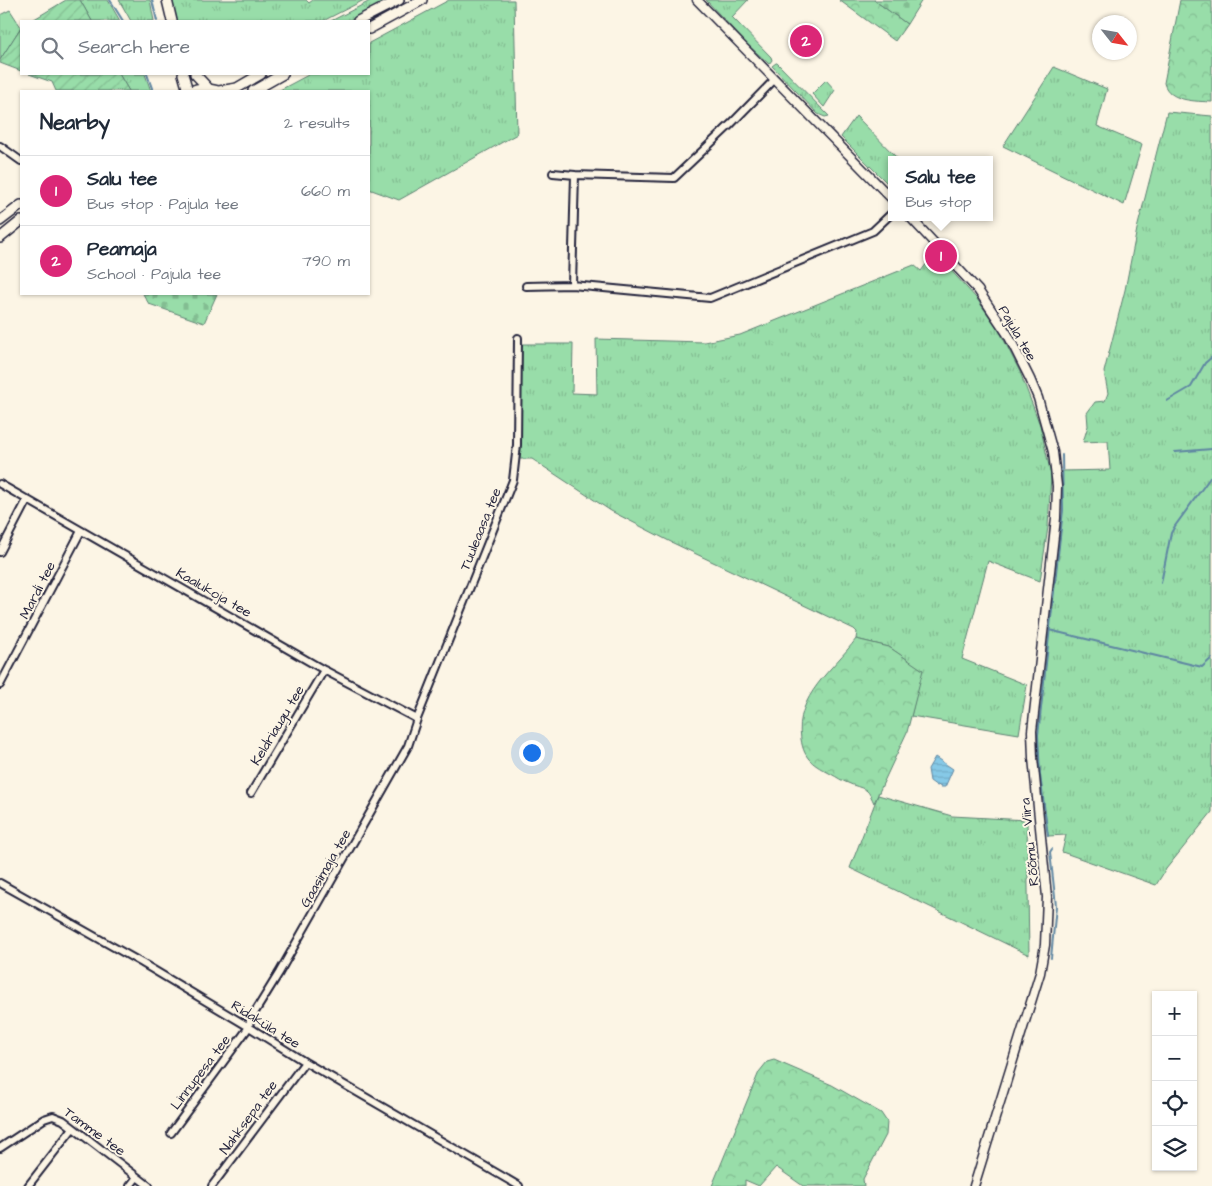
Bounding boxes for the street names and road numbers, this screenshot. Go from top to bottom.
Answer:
street label: Pajula tee [993,302,1041,365]
street label: Tuuleaasa tee [455,485,507,574]
street label: Mardi tee [15,558,61,623]
street label: Kaalukoja tee [172,563,255,623]
street label: Keldriaugu tee [246,681,310,769]
street label: Rõõmu — Viira [1015,797,1045,887]
street label: Gaasimaja tee [295,825,357,911]
street label: Ridaküla tee [227,996,304,1054]
street label: Linnupesa tee [166,1031,236,1114]
street label: Nahksepa tee [215,1076,283,1159]
street label: Tamme tee [60,1103,130,1161]

